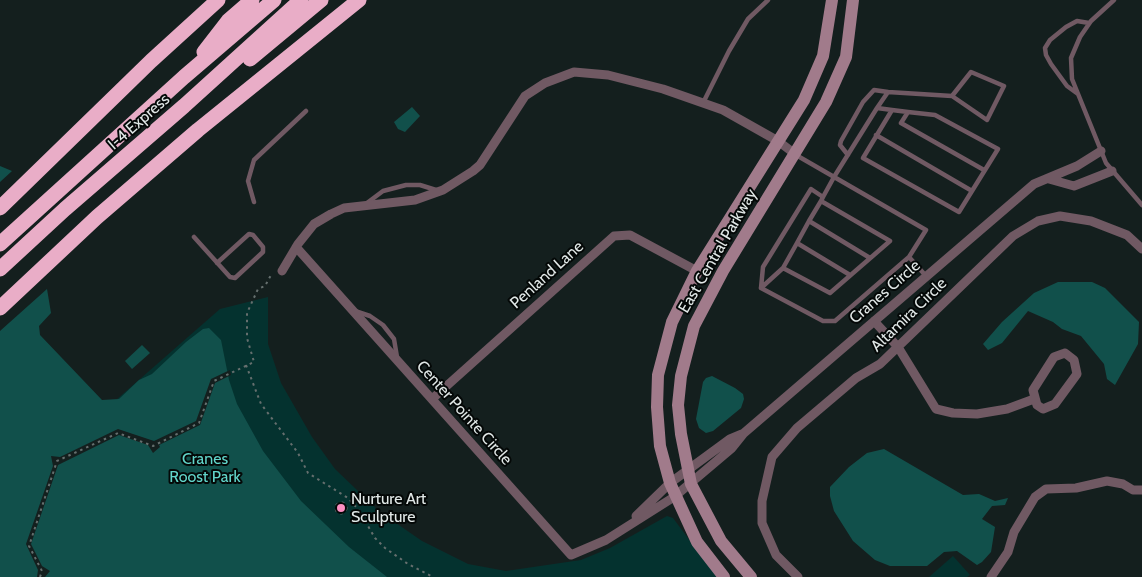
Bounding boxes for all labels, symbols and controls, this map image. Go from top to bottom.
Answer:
street label: I-4 Express [104,90,174,154]
street label: East Central Parkway [675,186,761,316]
street label: Penland Lane [506,237,588,313]
street label: Cranes Circle [846,256,924,328]
street label: Altamira Circle [867,274,951,356]
street label: Center Pointe Circle [412,357,516,469]
park label: Cranes Roost Park [169,449,241,487]
place label: Nurture Art Sculpture [351,489,426,527]
marker: Nurture Art Sculpture [335,502,347,514]

